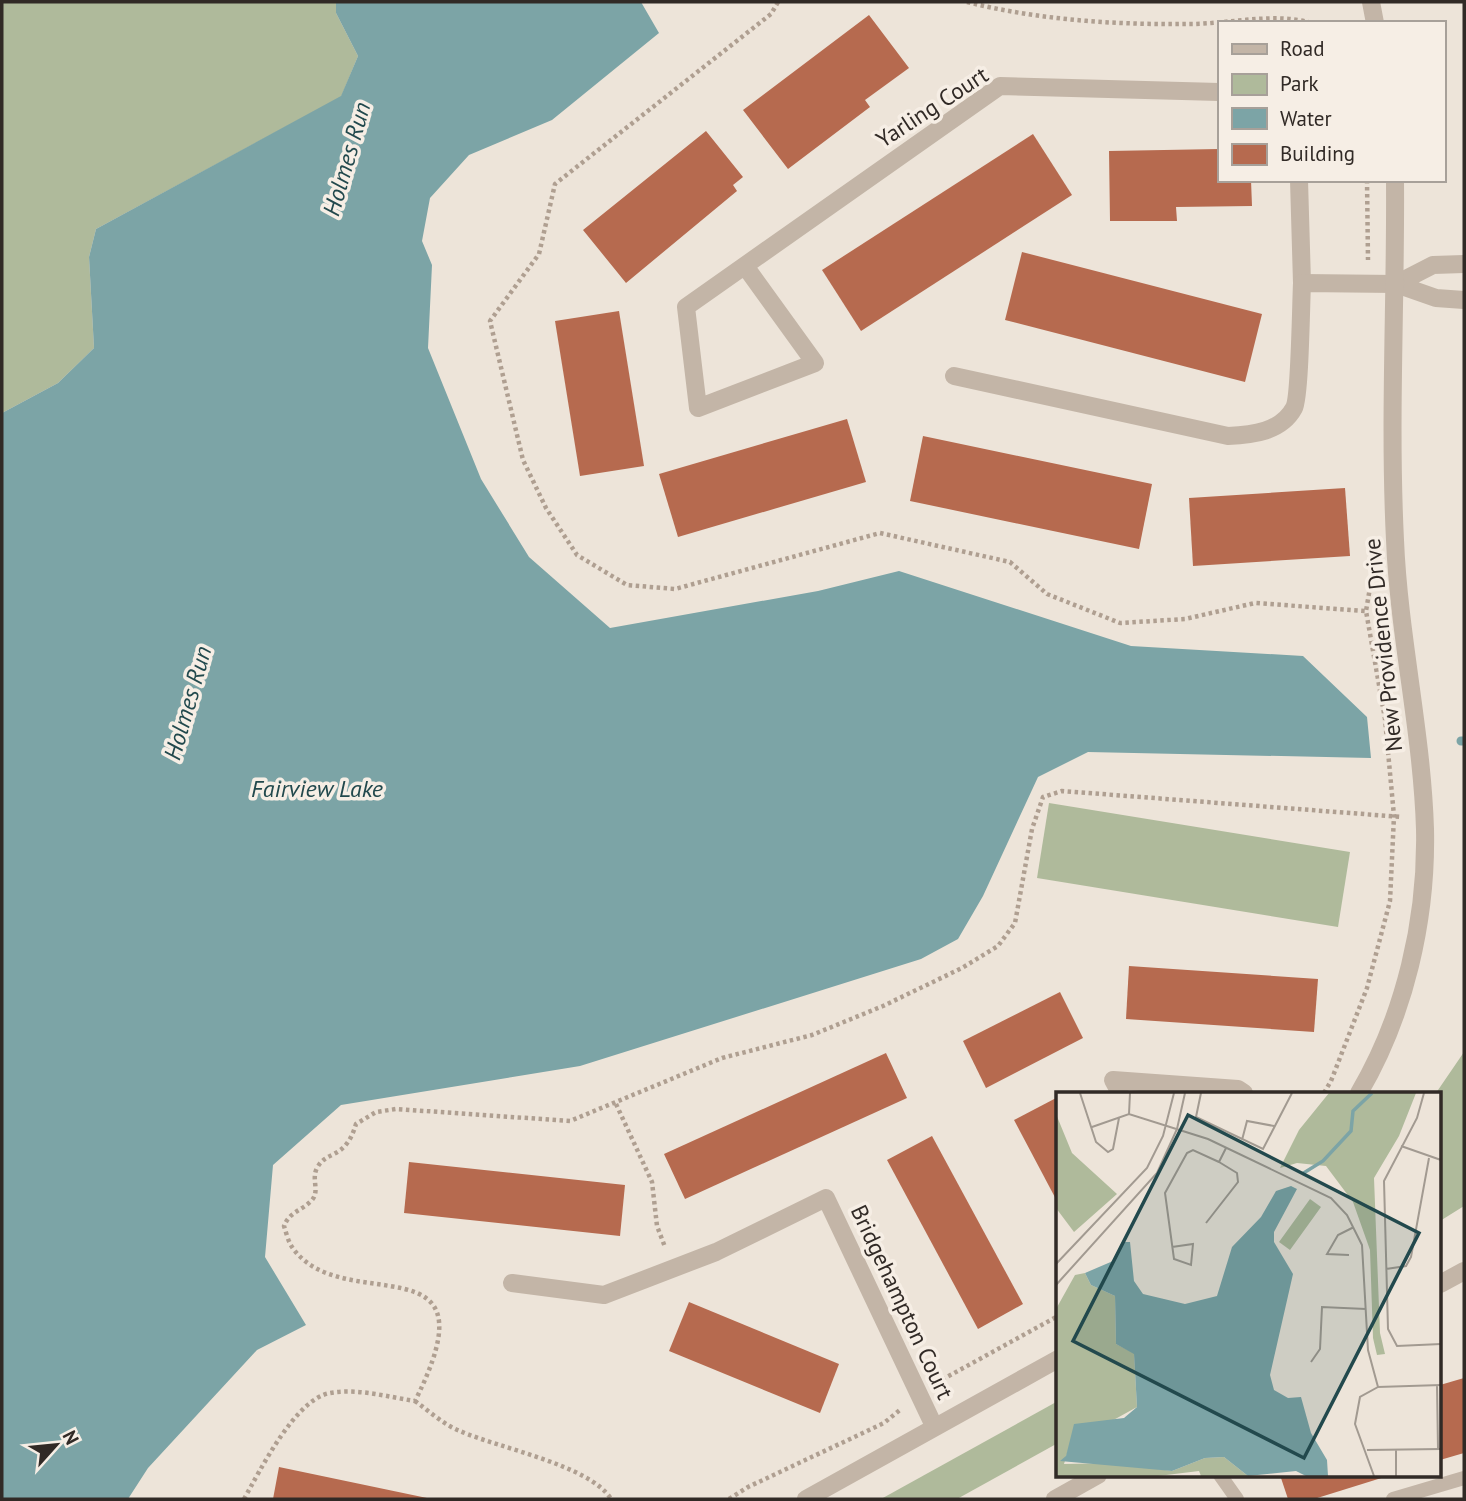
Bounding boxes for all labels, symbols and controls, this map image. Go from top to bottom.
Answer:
legend [1218,21,1445,182]
text: Road [1280,35,1324,62]
street label: Yarling Court [870,60,993,154]
text: Park [1280,70,1319,97]
water label: Holmes Run [315,98,378,219]
text: Water [1280,105,1332,132]
text: Building [1280,140,1355,167]
street label: New Providence Drive [1357,537,1408,753]
water label: Holmes Run [156,642,219,763]
water label: Fairview Lake [251,773,383,804]
inset map [1056,1092,1442,1476]
street label: Bridgehampton Court [845,1200,960,1404]
north arrow [21,1410,91,1480]
text: N [58,1426,85,1448]

